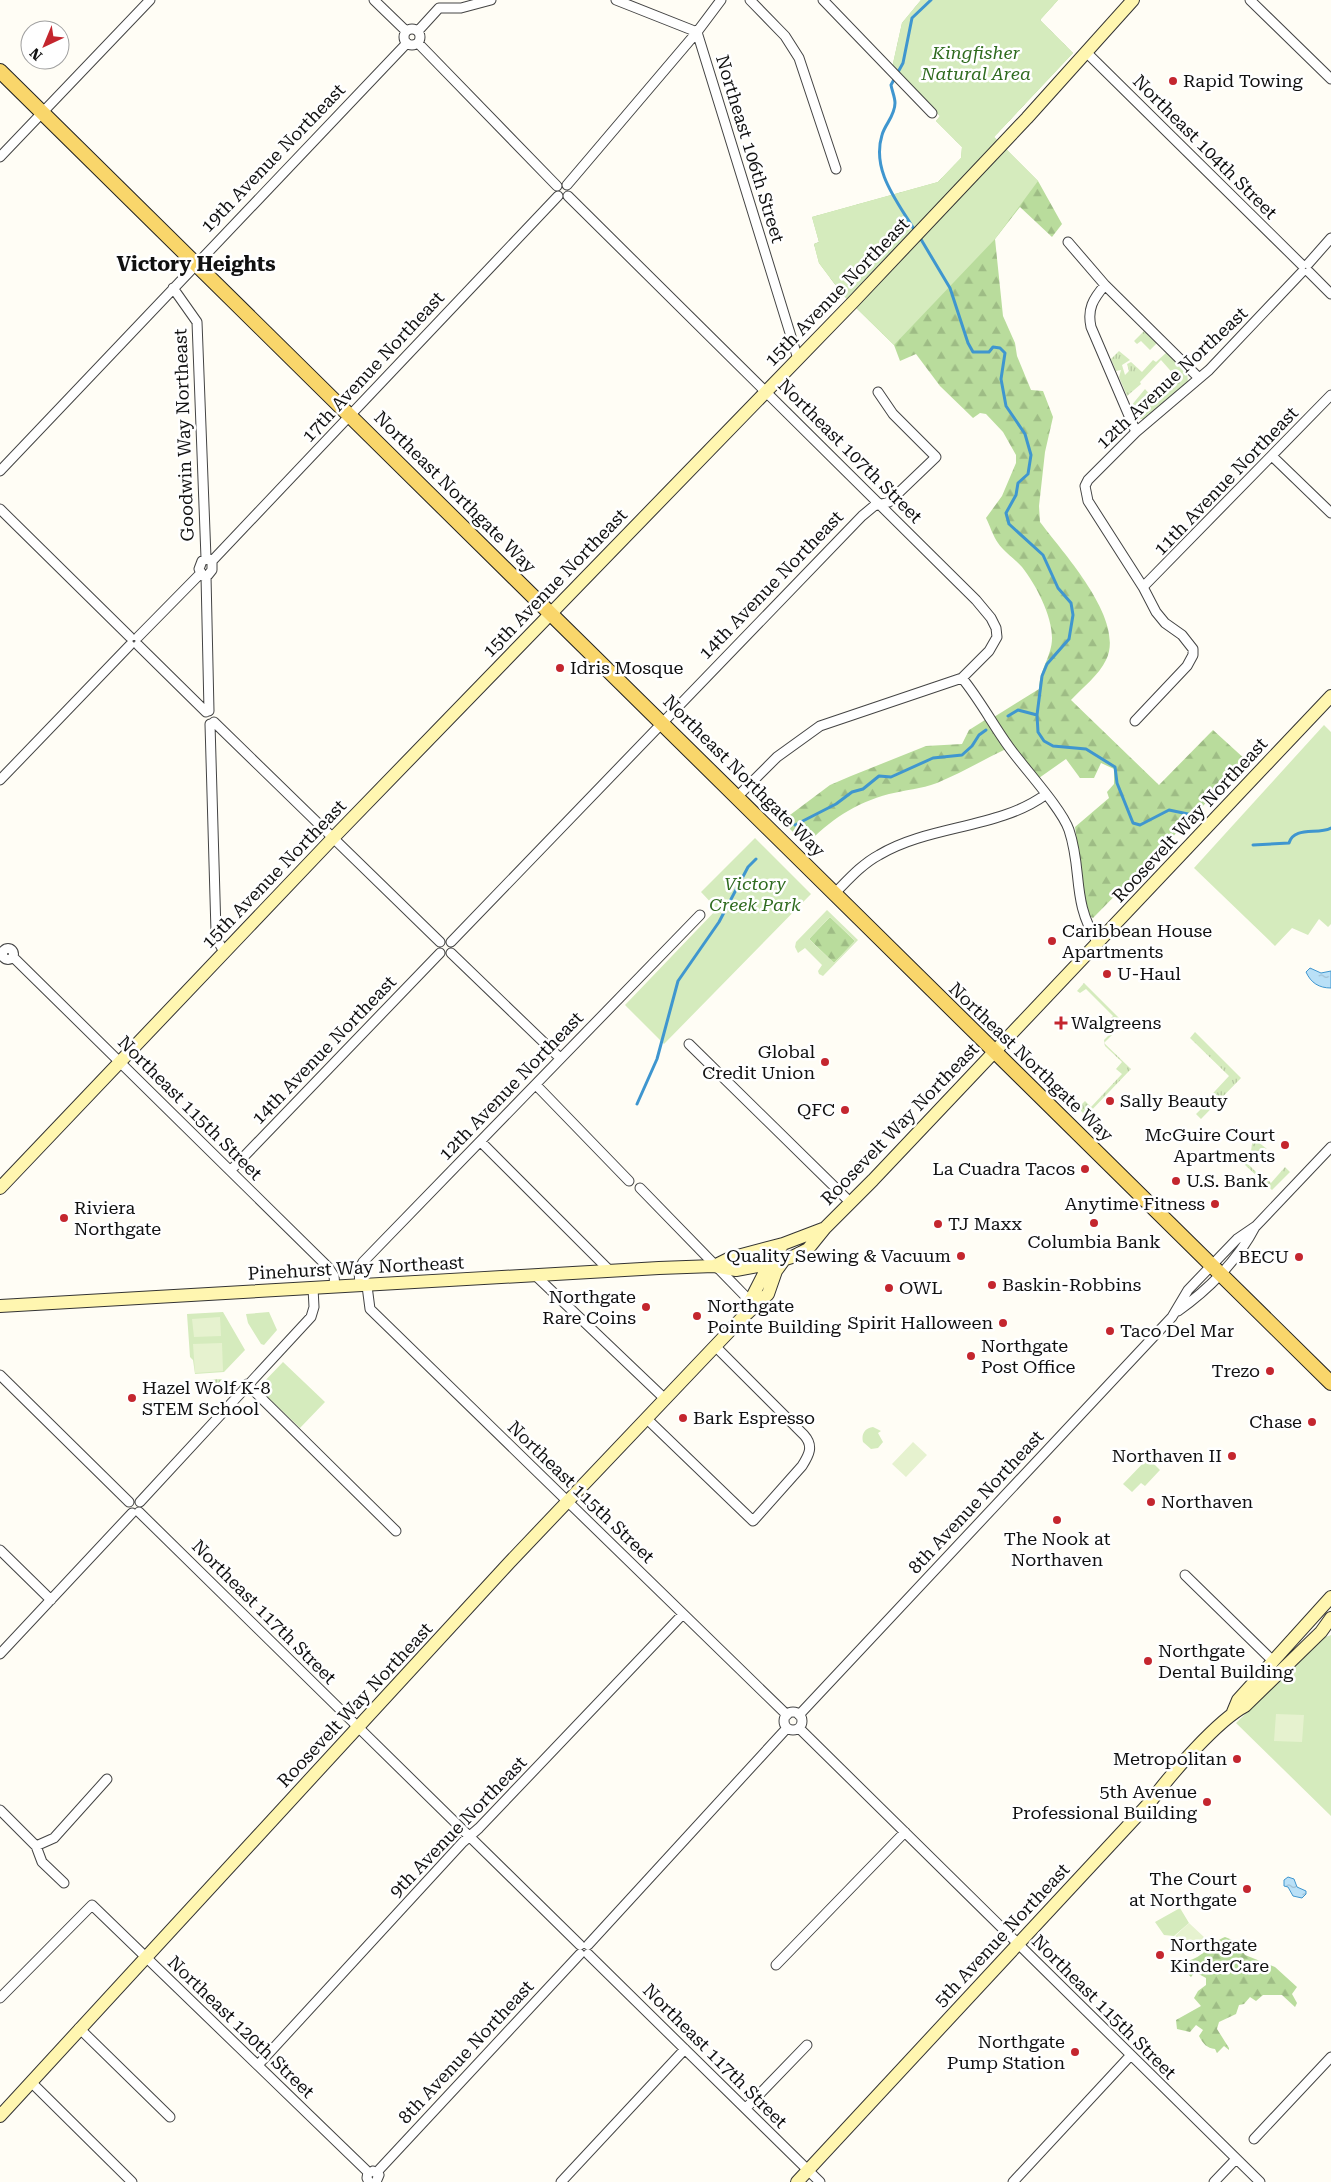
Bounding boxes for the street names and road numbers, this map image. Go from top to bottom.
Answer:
street label: Northeast 106th Street [712,52,789,246]
street label: Northeast 104th Street [1129,70,1282,223]
street label: 19th Avenue Northeast [196,79,349,236]
street label: 15th Avenue Northeast [760,213,913,370]
street label: 17th Avenue Northeast [297,287,448,446]
street label: 12th Avenue Northeast [1092,302,1252,453]
street label: Goodwin Way Northeast [169,328,198,542]
street label: Northeast 107th Street [774,374,927,527]
street label: 11th Avenue Northeast [1149,402,1302,559]
street label: Northeast Northgate Way [370,406,541,577]
street label: 15th Avenue Northeast [478,504,631,661]
street label: 14th Avenue Northeast [694,506,847,663]
street label: Northeast Northgate Way [659,690,830,861]
street label: Roosevelt Way Northeast [1108,733,1272,906]
street label: 15th Avenue Northeast [197,795,350,952]
street label: 14th Avenue Northeast [247,971,400,1128]
street label: Northeast Northgate Way [945,978,1118,1146]
street label: 12th Avenue Northeast [434,1007,587,1164]
street label: Northeast 115th Street [114,1031,267,1184]
street label: Roosevelt Way Northeast [817,1038,983,1209]
street label: Pinehurst Way Northeast [247,1251,465,1284]
street label: Northeast 115th Street [504,1416,659,1567]
street label: 8th Avenue Northeast [904,1425,1048,1578]
street label: Northeast 117th Street [188,1535,341,1688]
street label: Roosevelt Way Northeast [273,1618,437,1791]
street label: 9th Avenue Northeast [385,1751,531,1902]
street label: 5th Avenue Northeast [930,1858,1074,2011]
street label: Northeast 115th Street [1028,1930,1181,2083]
street label: Northeast 120th Street [164,1951,319,2102]
street label: 8th Avenue Northeast [394,1975,538,2128]
street label: Northeast 117th Street [639,1979,792,2132]

